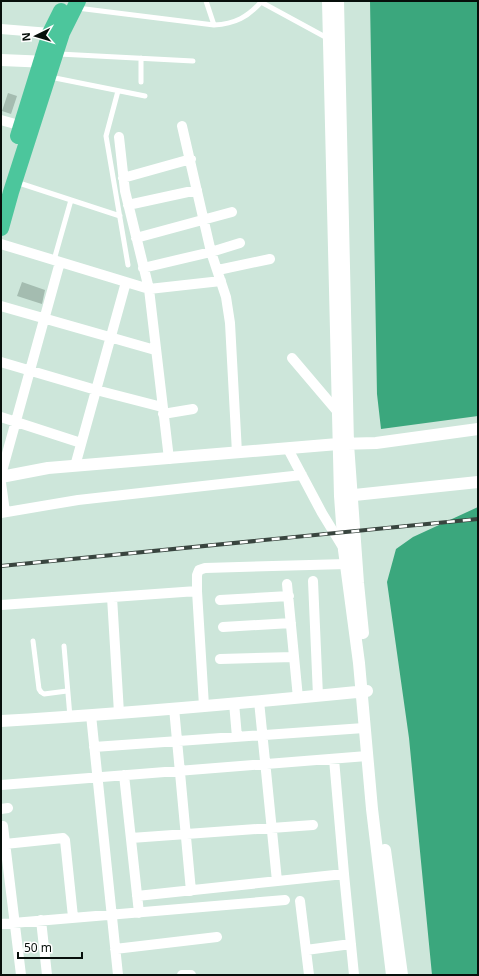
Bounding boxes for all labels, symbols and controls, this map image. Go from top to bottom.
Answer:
north arrow [16,16,56,56]
text: N [18,32,33,42]
scale bar [18,934,82,960]
text: 50 m [24,939,52,956]

